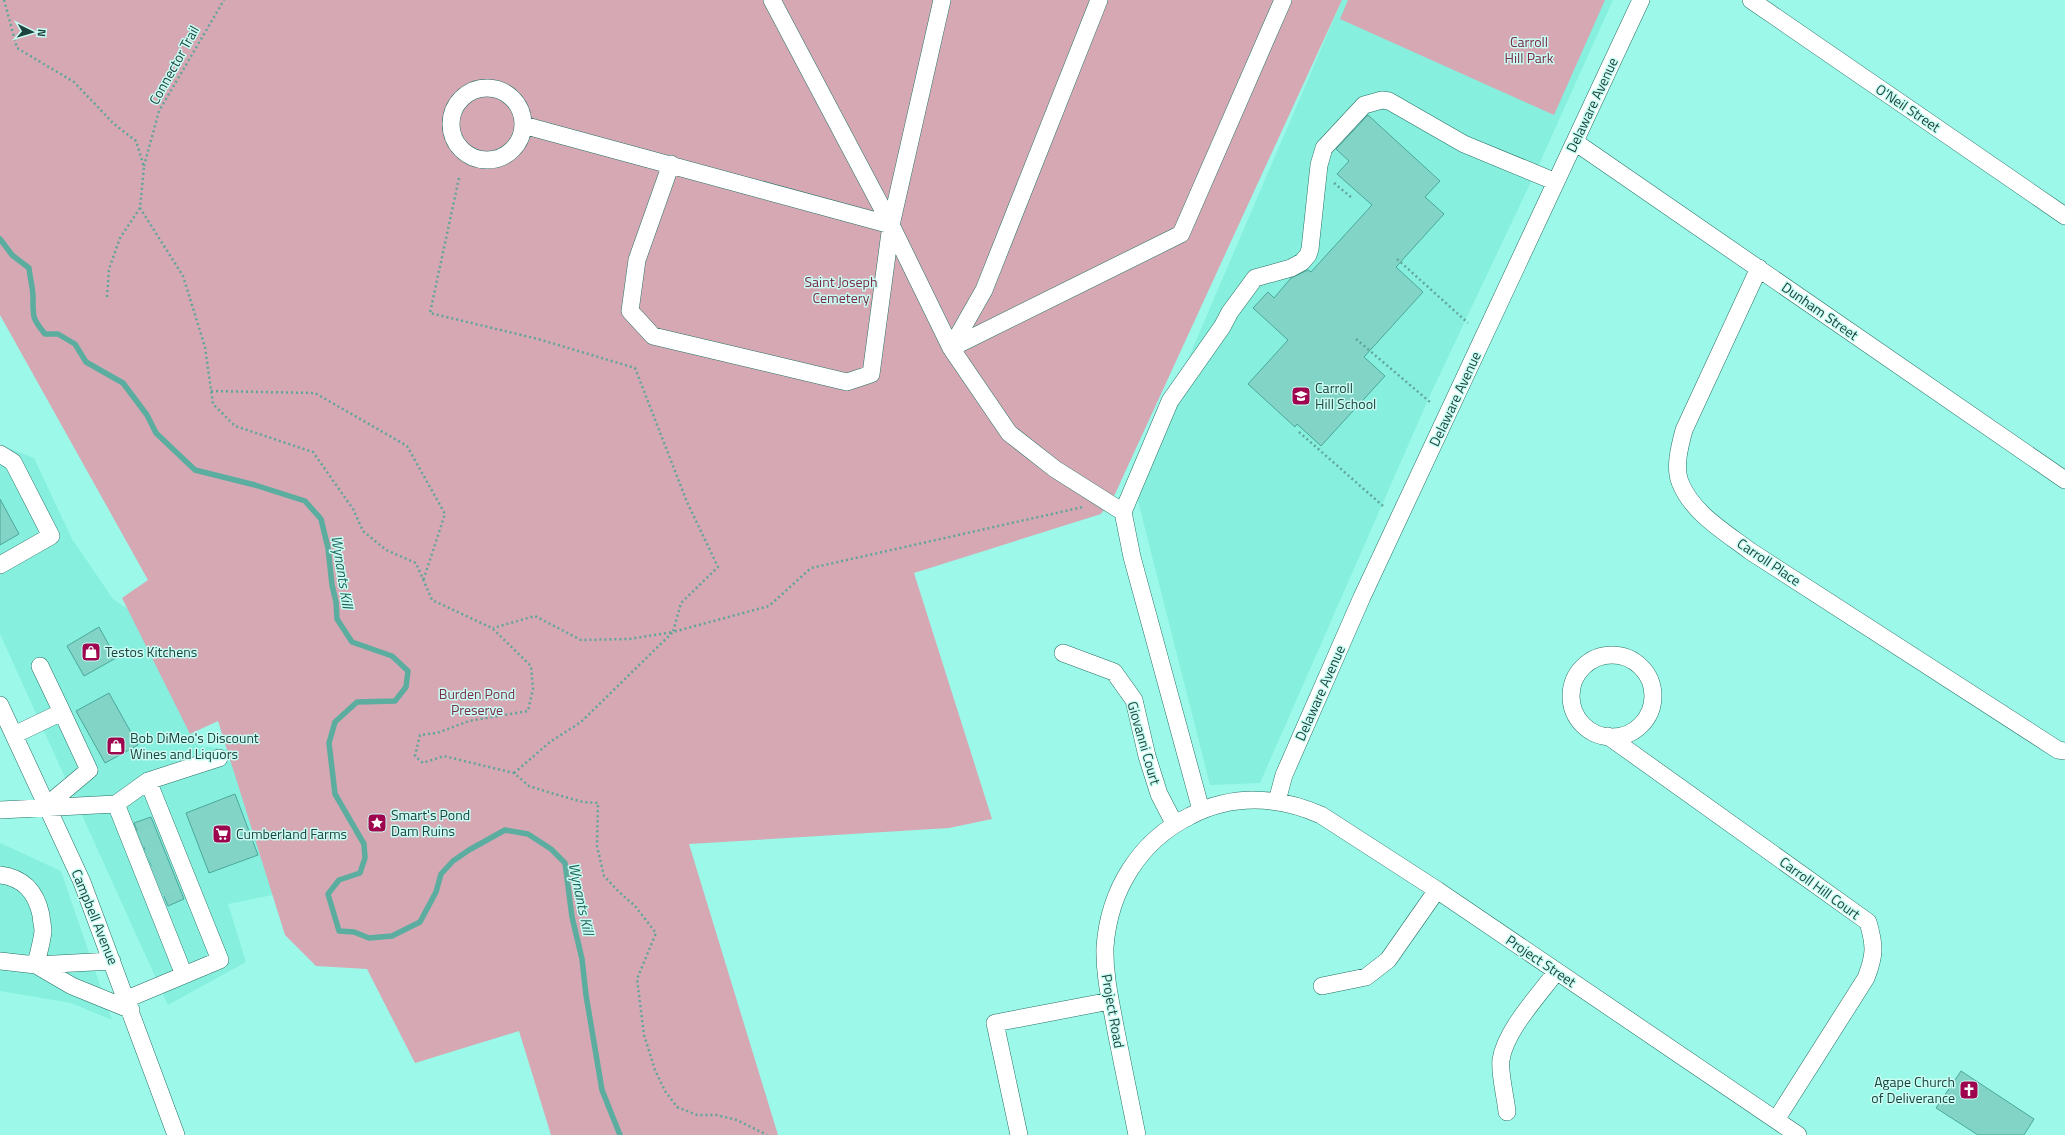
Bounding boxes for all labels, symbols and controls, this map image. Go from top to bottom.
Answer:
north arrow [12,12,52,52]
street label: Connector Trail [143,21,204,108]
text: N [34,28,50,37]
park label: Carroll Hill Park [1505,31,1554,68]
street label: Delaware Avenue [1560,54,1623,156]
street label: O'Neil Street [1872,78,1945,137]
park label: Saint Joseph Cemetery [805,271,877,308]
street label: Dunham Street [1778,276,1863,345]
street label: Delaware Avenue [1423,348,1486,450]
place label: Carroll Hill School [1315,377,1376,414]
school or university icon: Carroll Hill School [1290,385,1312,407]
street label: Carroll Place [1733,533,1805,591]
water label: Wynants Kill [325,534,360,612]
shop icon: Testos Kitchens [80,641,102,663]
place label: Testos Kitchens [105,641,197,662]
street label: Delaware Avenue [1289,642,1350,744]
park label: Burden Pond Preserve [439,683,515,720]
street label: Giovanni Court [1123,699,1166,787]
place label: Bob DiMeo's Discount Wines and Liquors [130,727,259,764]
shop icon: Bob DiMeo's Discount Wines and Liquors [105,735,127,757]
place label: Smart's Pond Dam Ruins [391,804,470,841]
place icon: Smart's Pond Dam Ruins [366,812,388,834]
supermarket icon: Cumberland Farms [211,823,233,845]
place label: Cumberland Farms [236,823,347,844]
street label: Carroll Hill Court [1776,851,1865,924]
water label: Wynants Kill [563,861,601,939]
street label: Campbell Avenue [67,866,124,968]
street label: Project Street [1502,929,1581,992]
street label: Project Road [1097,972,1130,1050]
place label: Agape Church of Deliverance [1871,1071,1955,1108]
church icon: Agape Church of Deliverance [1958,1079,1980,1101]

